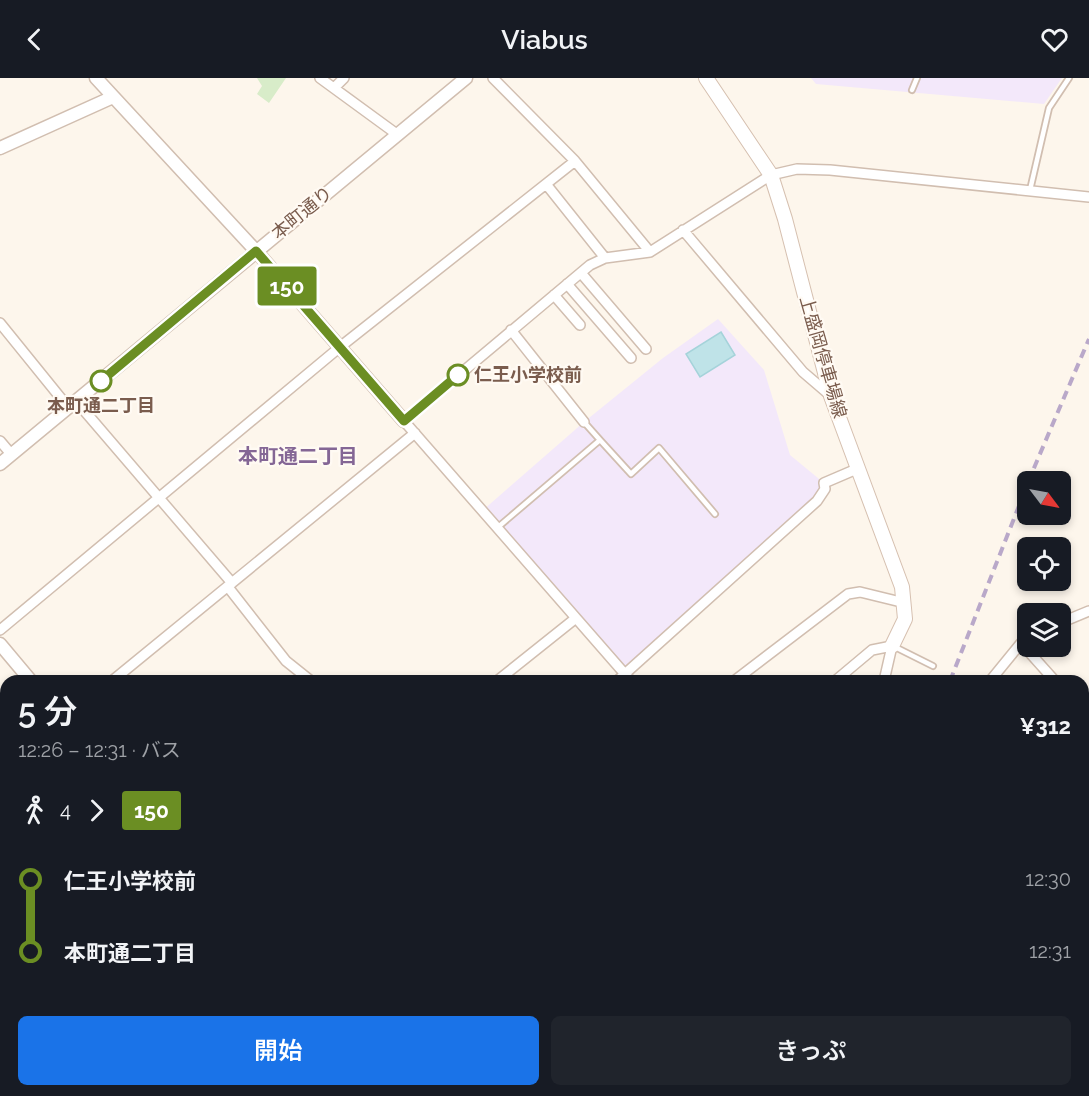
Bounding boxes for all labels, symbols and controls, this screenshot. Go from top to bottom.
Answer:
icon: back [18,23,51,56]
icon: heart [1038,23,1071,56]
text: Viabus [501,24,588,55]
street label: 本町通り [267,182,336,243]
line badge: 150 [252,266,322,306]
text: 150 [270,274,304,299]
street label: 上盛岡停車場線 [796,293,851,420]
marker: 仁王小学校前 [447,364,469,386]
place label: 仁王小学校前 [474,364,582,385]
marker: 本町通二丁目 [90,370,112,392]
place label: 本町通二丁目 [47,395,155,416]
district label: 本町通二丁目 [238,444,358,468]
north arrow [1017,471,1071,525]
map controls [1017,471,1071,657]
button: locate [1017,537,1071,591]
button: layers [1017,603,1071,657]
text: 5 分 [18,692,77,731]
text: ¥312 [1020,713,1071,739]
text: 12:26 – 12:31 · バス [18,738,181,762]
icon: walk [18,794,51,827]
icon: forward [80,794,113,827]
text: 4 [60,798,71,822]
text: 150 [134,798,169,823]
text: 12:30 [1025,867,1071,891]
text: 仁王小学校前 [64,868,196,894]
text: 12:31 [1029,939,1071,963]
text: 本町通二丁目 [64,940,196,966]
button: 開始 [18,1016,539,1085]
button: きっぷ [551,1016,1071,1085]

